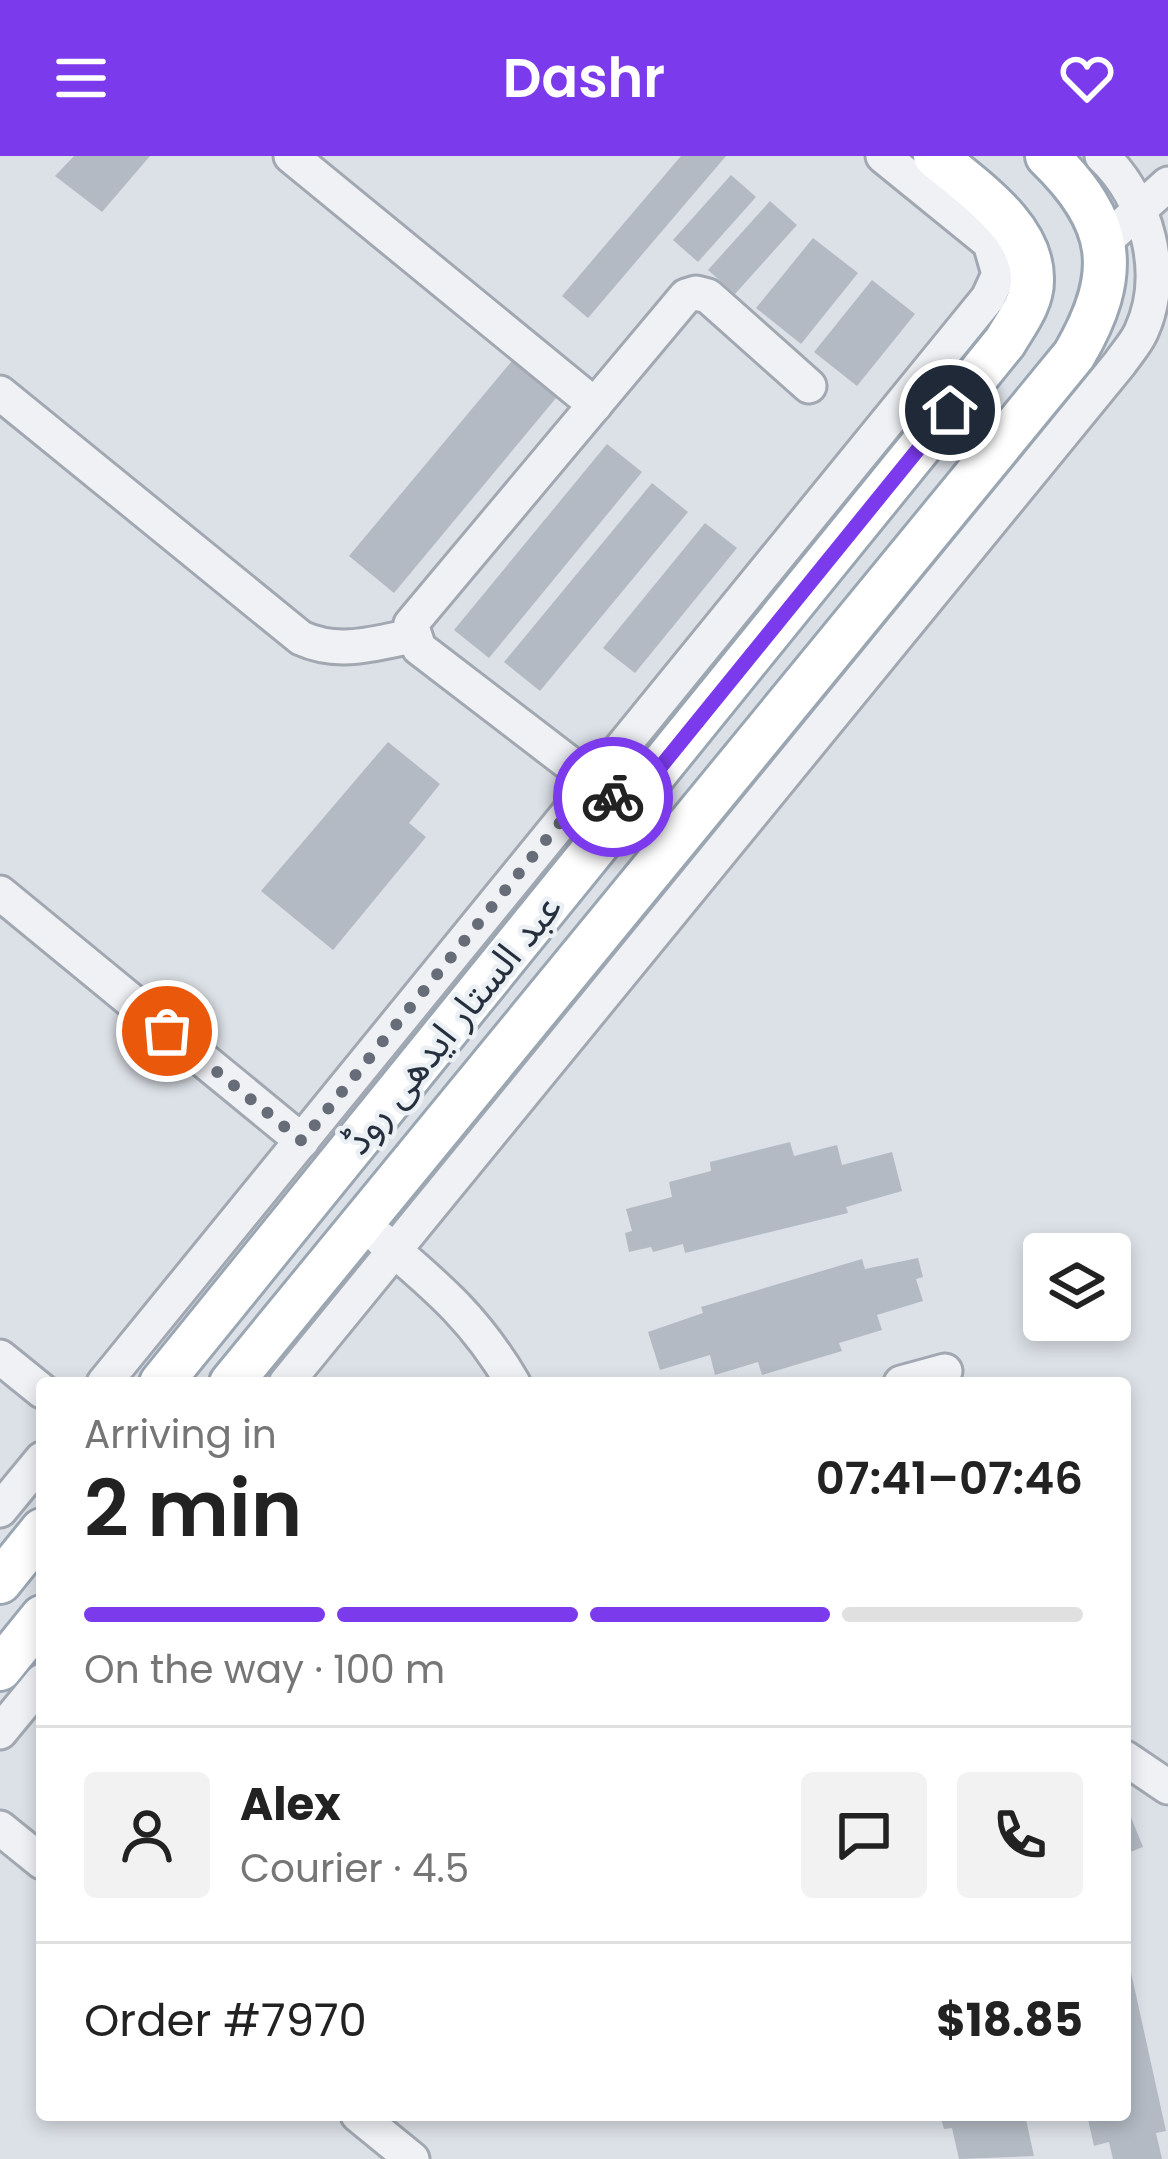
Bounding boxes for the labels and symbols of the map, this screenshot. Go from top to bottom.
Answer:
pin [899,359,1001,461]
courier [553,737,673,857]
street label: عبد الستار ایدھی روڈ [330,882,574,1166]
pin [116,980,218,1082]

